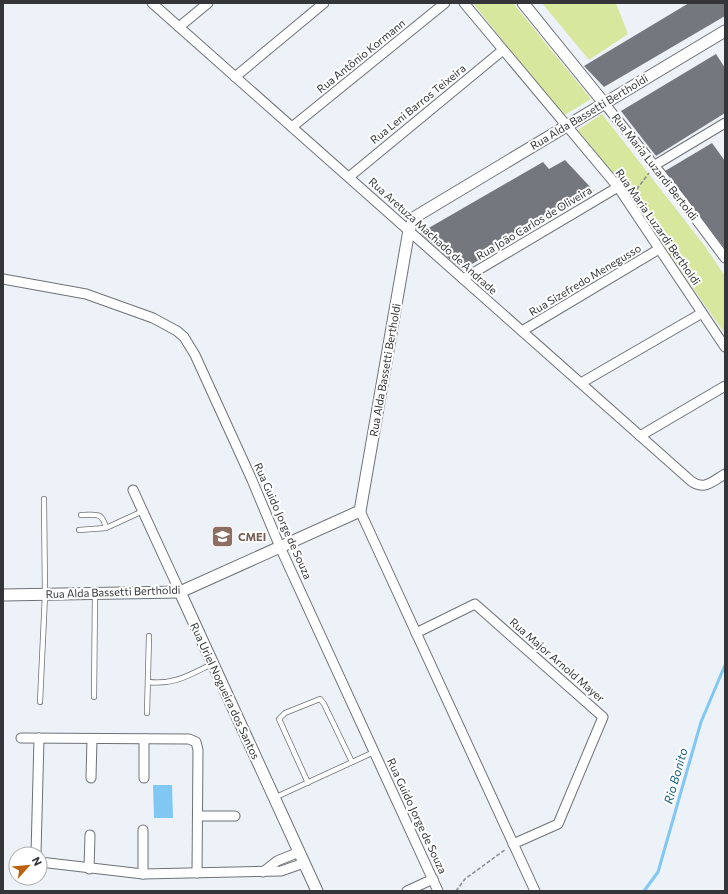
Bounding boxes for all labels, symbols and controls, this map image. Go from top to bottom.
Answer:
street label: Rua Antônio Kormann [314,16,407,95]
street label: Rua Leni Barros Teixeira [367,61,468,146]
street label: Rua Alda Bassetti Bertholdi [527,71,650,152]
street label: Rua Maria Luzardi Bertoldi [610,111,701,223]
street label: Rua Maria Luzardi Bertholdi [613,166,704,287]
street label: Rua Aretuza Machado de Andrade [366,175,500,297]
street label: Rua João Carlos de Oliveira [474,183,594,263]
street label: Rua Sizefredo Menegusso [526,241,643,318]
street label: Rua Alda Bassetti Bertholdi [366,302,403,438]
street label: Rua Guido Jorge de Souza [251,461,315,581]
school or university icon: CMEI [209,524,235,550]
place label: CMEI [238,530,266,543]
street label: Rua Alda Bassetti Bertholdi [45,583,181,600]
street label: Rua Major Arnold Mayer [507,615,608,705]
street label: Rua Uriel Nogueira dos Santos [188,620,263,761]
water label: Rio Bonito [660,746,690,805]
street label: Rua Guido Jorge de Souza [384,756,450,876]
north arrow [8,846,48,886]
text: N [30,855,45,868]

